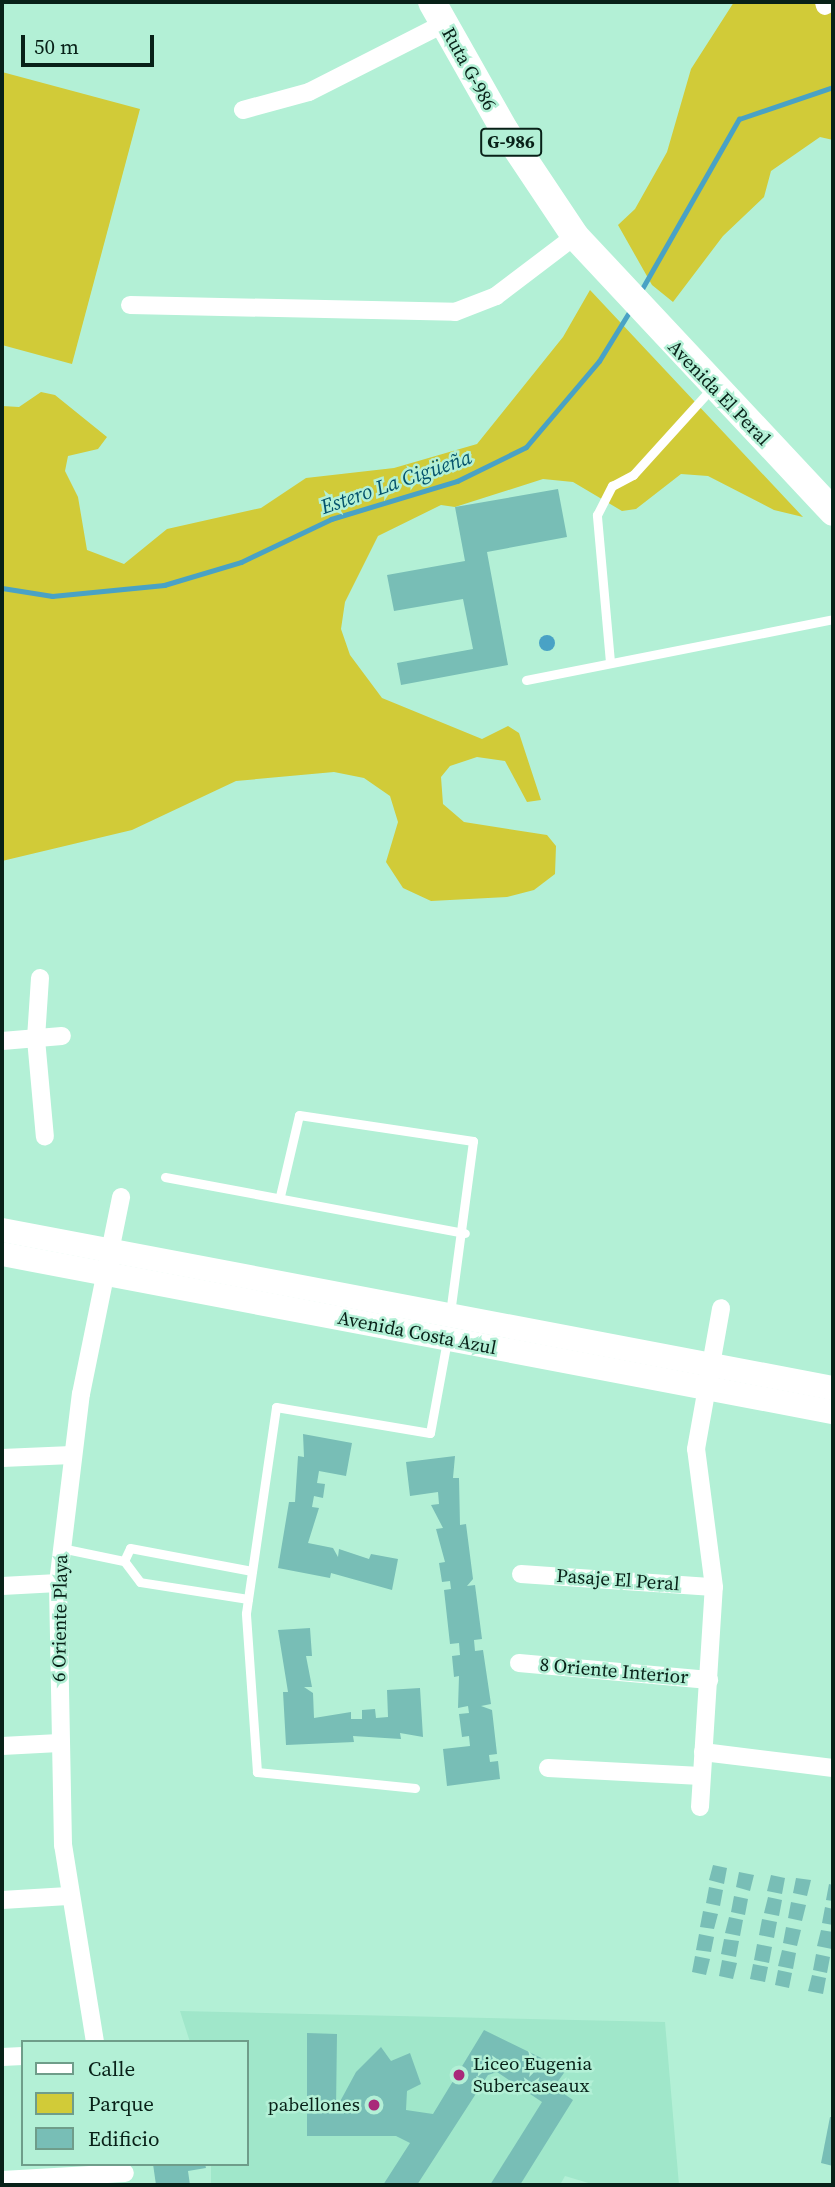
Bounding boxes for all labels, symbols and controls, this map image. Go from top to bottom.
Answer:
scale bar [24,21,158,65]
street label: Ruta G-986 [437,24,501,114]
text: 50 m [34,32,79,61]
road number: G-986 [480,127,542,156]
street label: Avenida El Peral [663,336,775,450]
water label: Estero La Cigüeña [317,444,475,520]
street label: Avenida Costa Azul [336,1306,498,1360]
street label: 6 Oriente Playa [47,1554,73,1682]
street label: Pasaje El Peral [556,1564,680,1596]
street label: 8 Oriente Interior [539,1653,689,1689]
legend [21,2040,248,2166]
place label: Liceo Eugenia Subercaseaux [473,2053,592,2097]
text: Calle [88,2054,135,2083]
marker: Liceo Eugenia Subercaseaux [451,2067,467,2083]
text: Parque [88,2089,154,2118]
place label: pabellones [268,2094,360,2116]
marker: pabellones [366,2097,382,2113]
text: Edificio [88,2124,160,2153]

